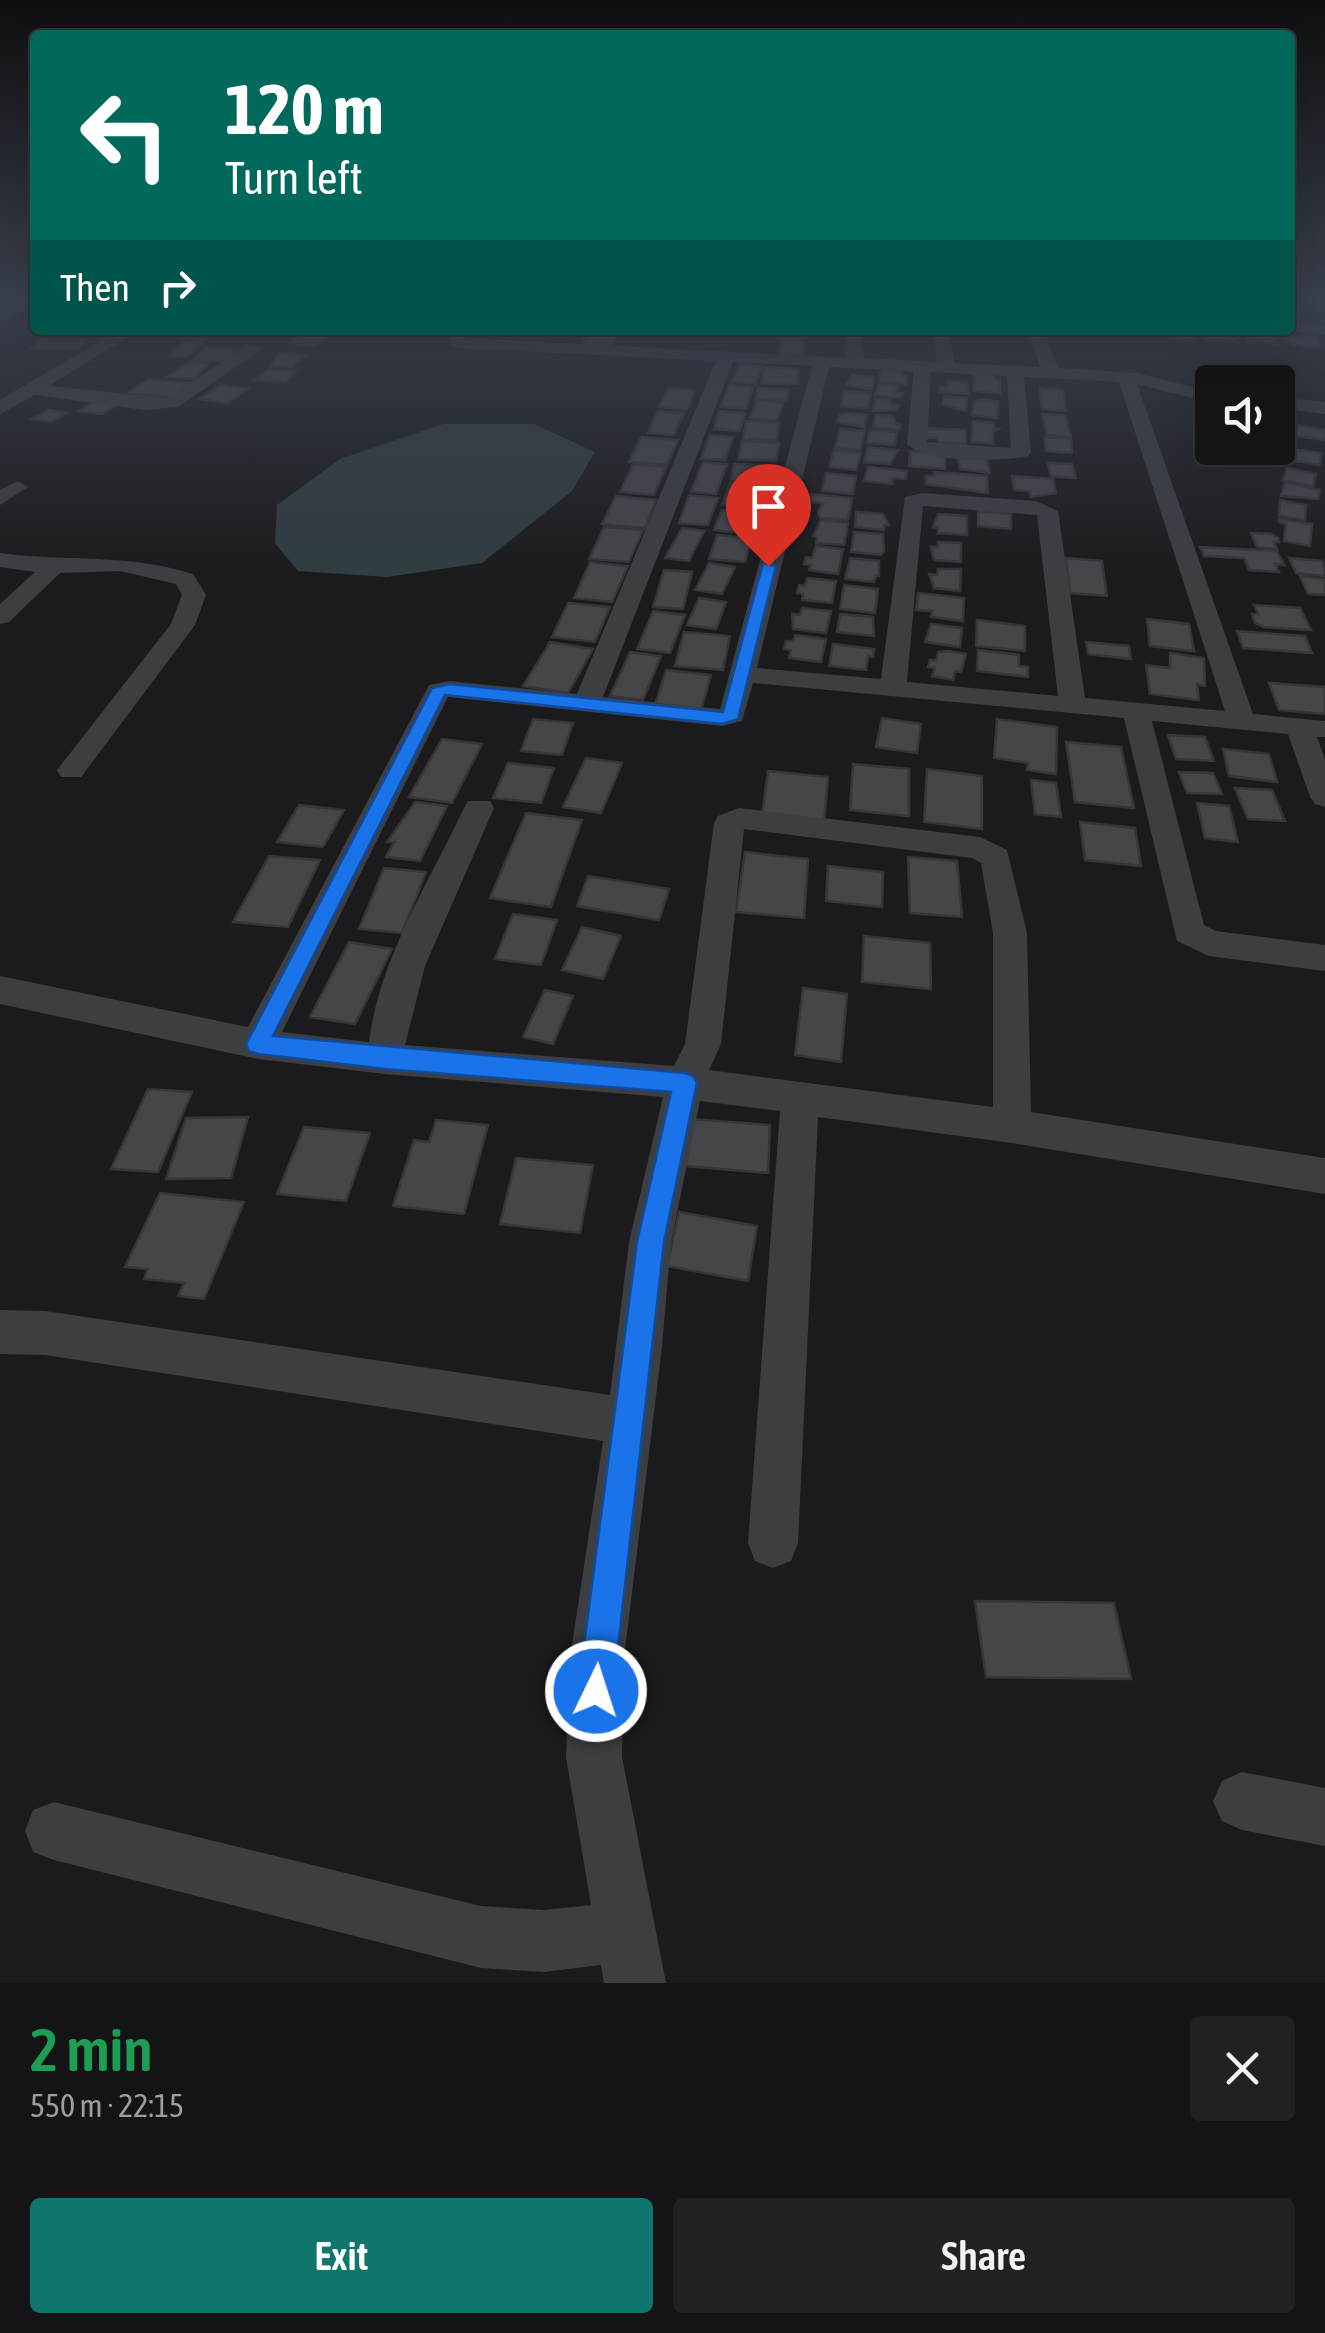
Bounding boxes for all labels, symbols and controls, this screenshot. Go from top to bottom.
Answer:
text: 120 m [225,69,384,149]
icon: left [60,70,190,200]
text: Turn left [225,152,363,204]
icon: right [150,260,205,315]
text: Then [60,266,130,309]
map controls [1195,365,1295,465]
button: sound [1195,365,1295,465]
pin [726,464,811,567]
icon: arrive [741,479,796,534]
position arrow [544,1639,648,1743]
text: 2 min [30,2015,153,2084]
button: close [1190,2016,1295,2121]
text: 550 m · 22:15 [30,2087,184,2124]
button: Exit [30,2198,653,2313]
button: Share [673,2198,1295,2313]

